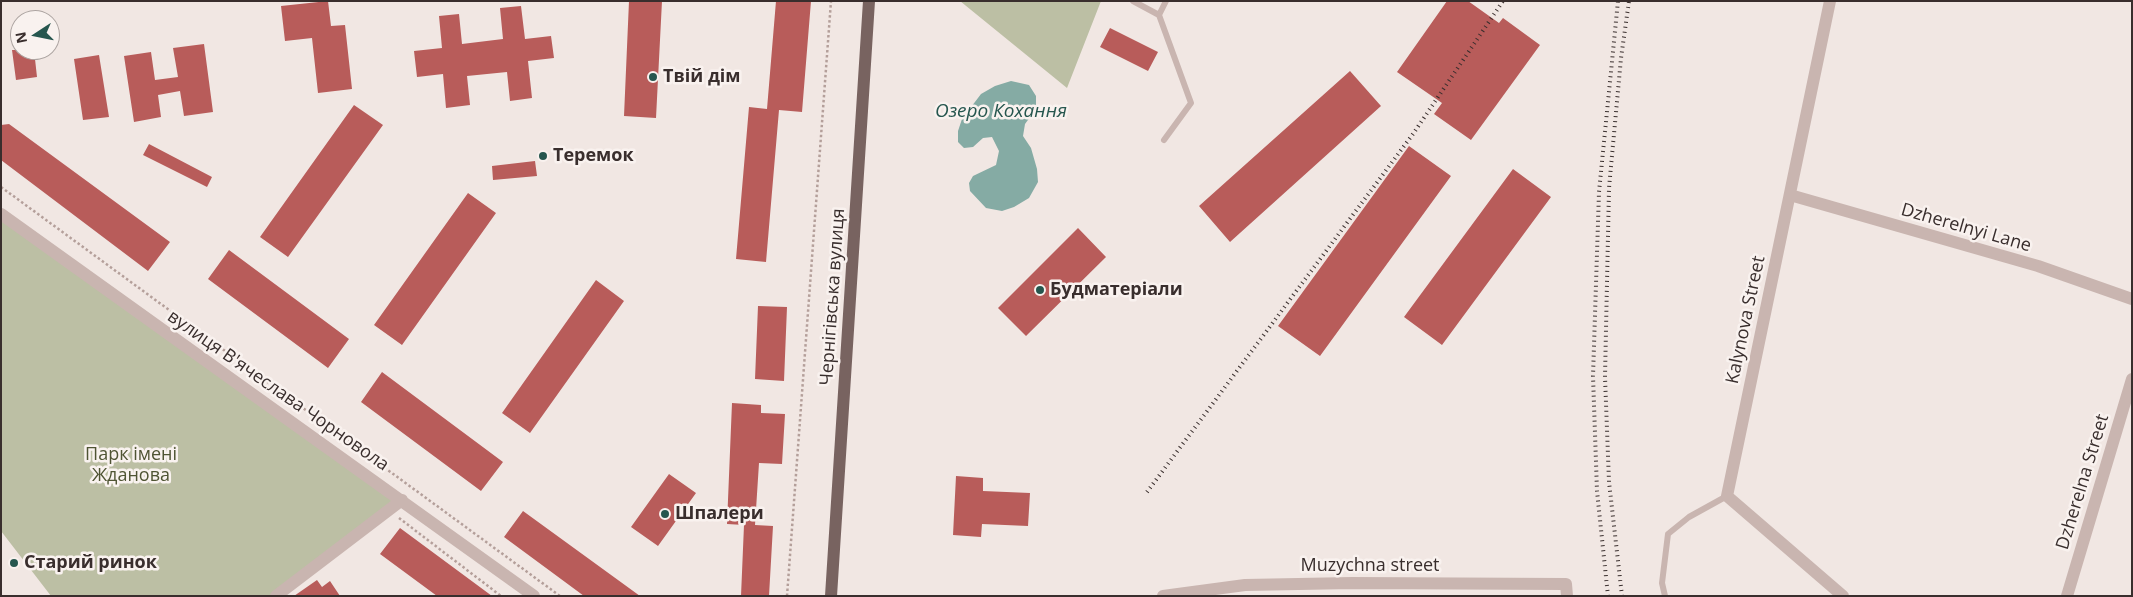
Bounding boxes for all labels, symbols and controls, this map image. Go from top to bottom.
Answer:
north arrow [10,10,60,60]
text: N [10,30,31,45]
place label: Твій дім [663,66,741,88]
marker: Твій дім [647,71,659,83]
water label: Озеро Кохання [935,101,1067,123]
place label: Теремок [553,145,634,167]
marker: Теремок [537,150,549,162]
street label: Dzherelnyi Lane [1898,199,2034,257]
street label: Чернігівська вулиця [816,208,850,386]
street label: Kalynova Street [1722,254,1770,386]
place label: Будматеріали [1050,279,1183,301]
marker: Будматеріали [1034,284,1046,296]
street label: вулиця В'ячеслава Чорновола [163,306,393,476]
street label: Dzherelna Street [2052,412,2114,552]
park label: Парк імені Жданова [85,444,177,486]
place label: Шпалери [675,503,764,525]
marker: Шпалери [659,508,671,520]
place label: Старий ринок [24,552,157,574]
street label: Muzychna street [1300,555,1440,577]
marker: Старий ринок [8,557,20,569]

